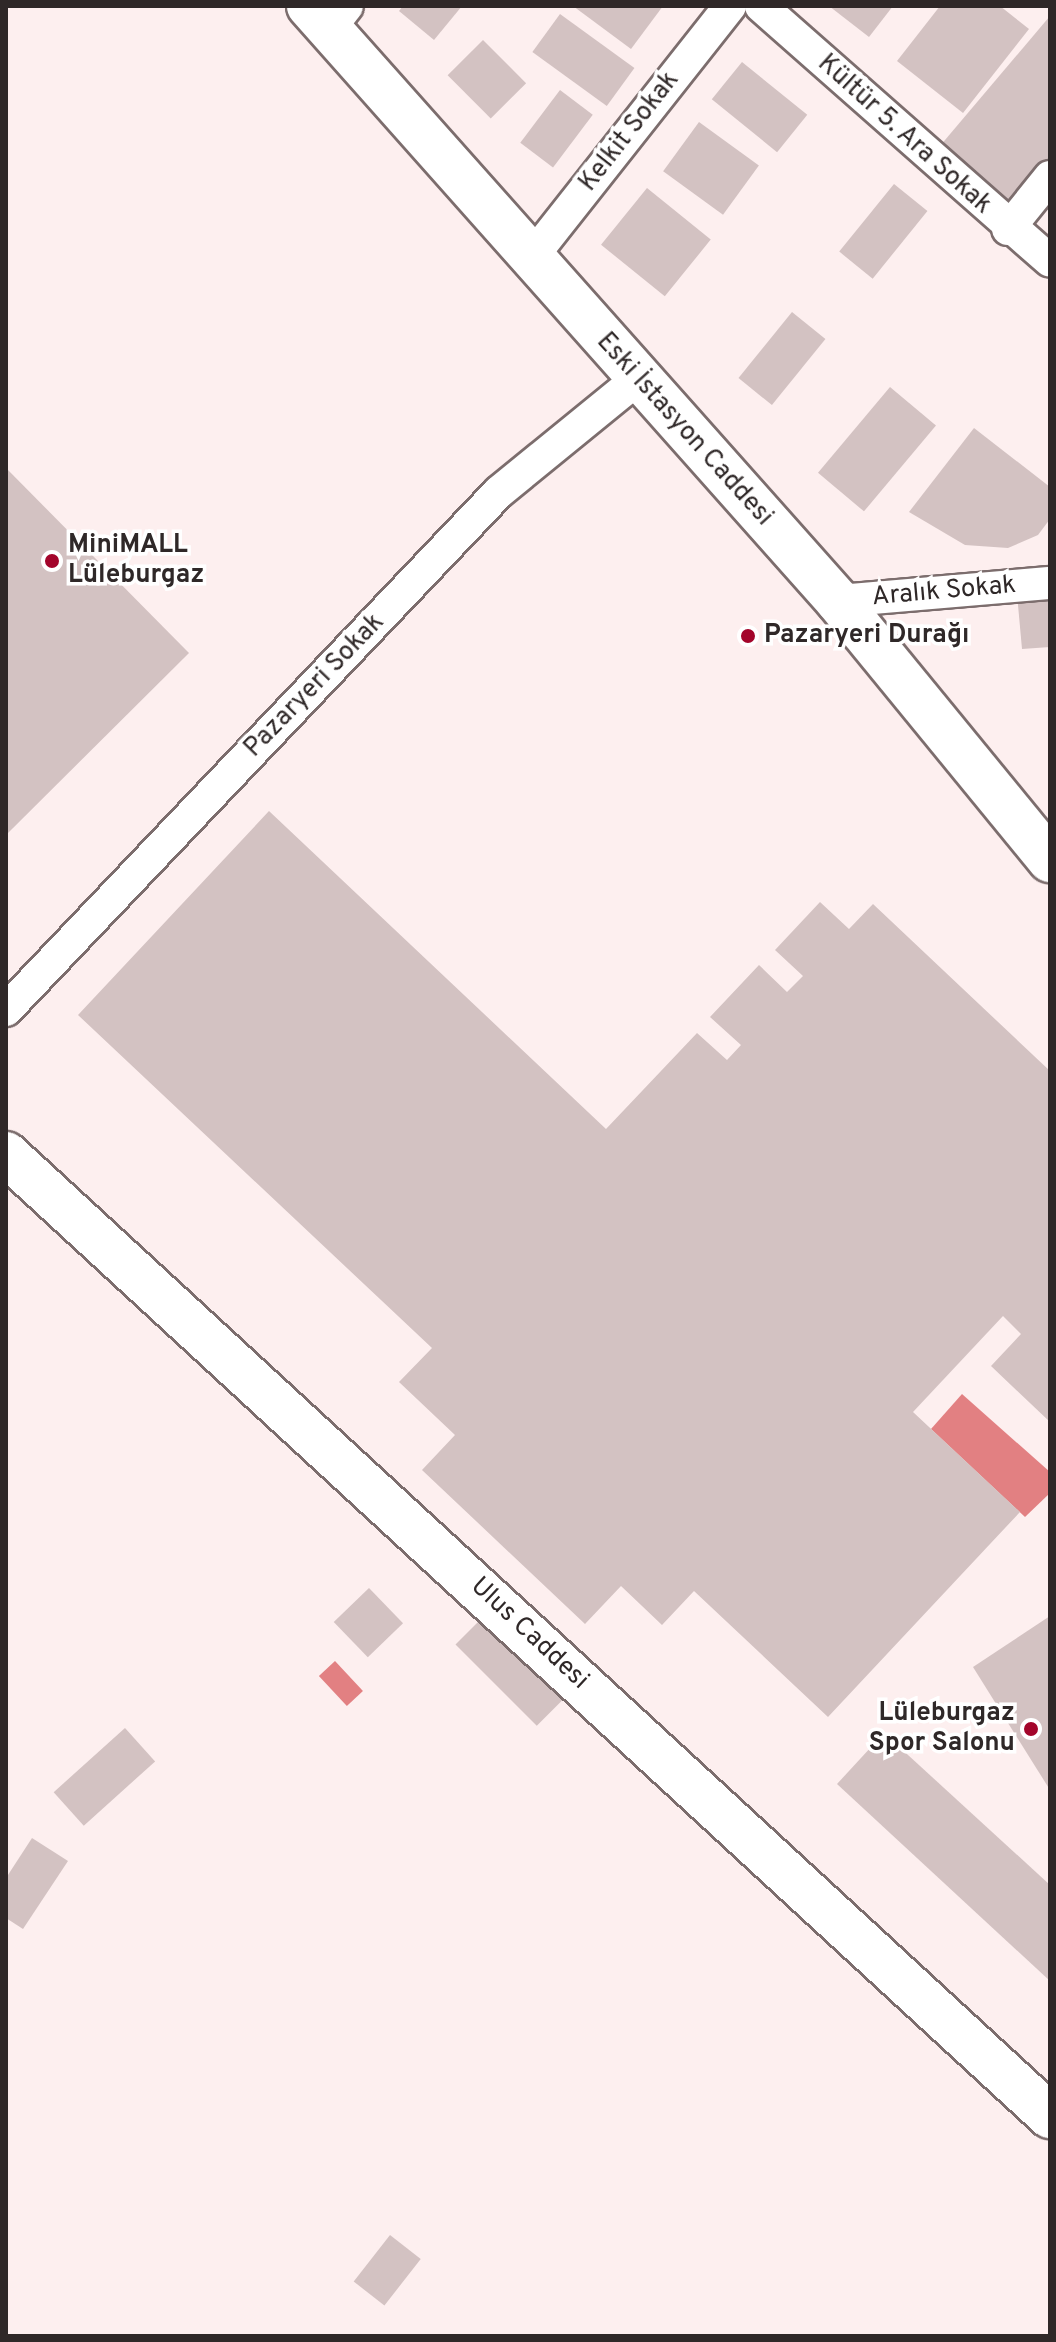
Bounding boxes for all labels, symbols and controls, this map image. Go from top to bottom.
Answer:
street label: Kültür 5. Ara Sokak [810,48,998,222]
street label: Kelkit Sokak [573,66,687,198]
street label: Eski İstasyon Caddesi [589,327,779,533]
place label: MiniMALL Lüleburgaz [68,530,204,592]
marker: MiniMALL Lüleburgaz [43,552,61,570]
street label: Aralık Sokak [871,570,1017,614]
street label: Pazaryeri Sokak [239,608,391,764]
place label: Pazaryeri Durağı [764,620,969,652]
marker: Pazaryeri Durağı [739,627,757,645]
street label: Ulus Caddesi [463,1571,595,1697]
place label: Lüleburgaz Spor Salonu [869,1698,1015,1760]
marker: Lüleburgaz Spor Salonu [1022,1720,1040,1738]

